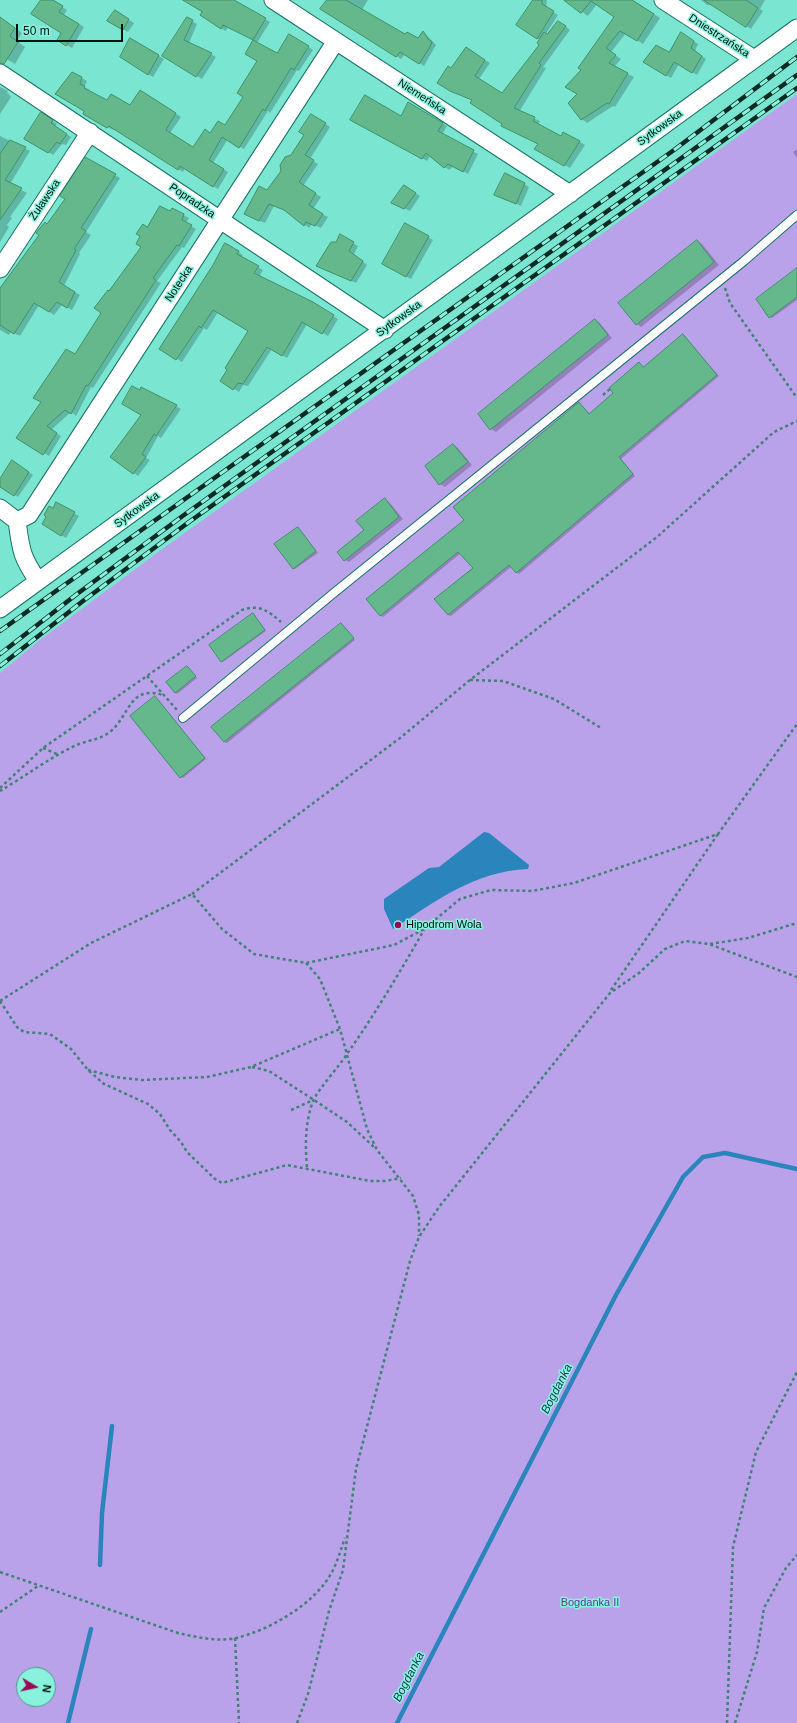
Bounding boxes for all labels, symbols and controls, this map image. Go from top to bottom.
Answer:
street label: Dniestrzańska [686,11,752,61]
scale bar [18,16,125,42]
text: 50 m [23,24,50,38]
street label: Niemeńska [395,76,449,118]
street label: Sytkowska [635,107,685,149]
street label: Żuławska [27,177,63,223]
street label: Popradzka [167,181,217,221]
street label: Notecka [162,263,196,305]
street label: Sytkowska [374,298,424,340]
street label: Sytkowska [112,489,162,531]
place label: Hipodrom Wola [406,918,482,932]
marker: Hipodrom Wola [393,920,403,930]
water label: Bogdanka [538,1362,576,1416]
park label: Bogdanka II [561,1596,619,1610]
water label: Bogdanka [390,1650,428,1704]
north arrow [16,1667,56,1707]
text: N [40,1684,53,1694]

